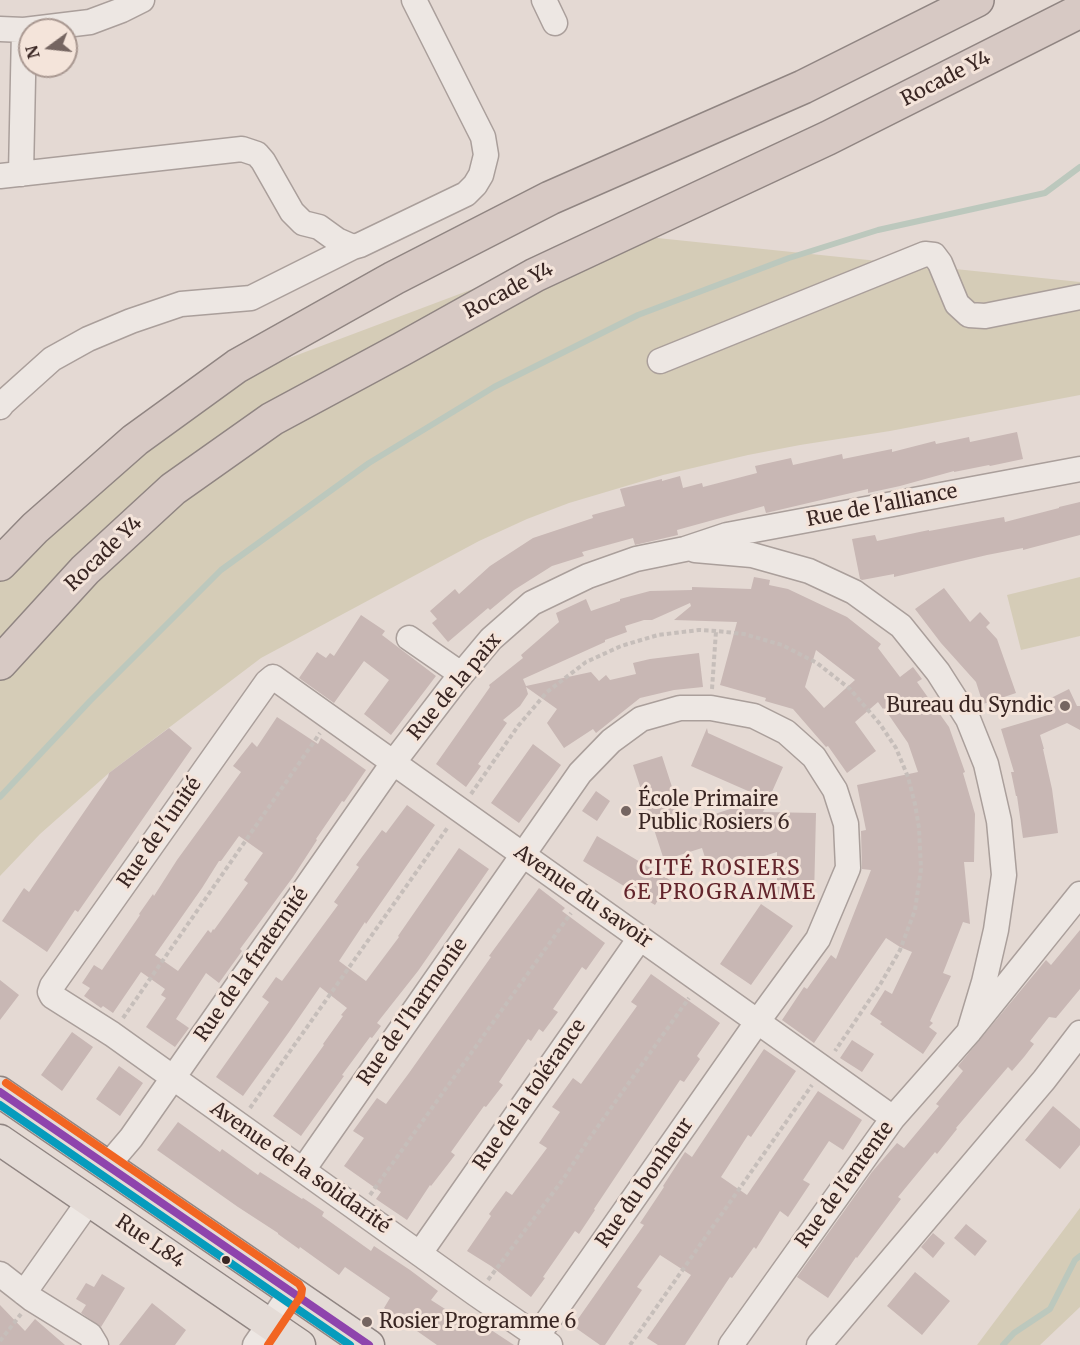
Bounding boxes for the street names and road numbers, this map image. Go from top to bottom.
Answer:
street label: Rocade Y4 [897,46,995,112]
street label: Rocade Y4 [460,258,558,324]
street label: Rue de l'alliance [805,480,959,532]
street label: Rocade Y4 [61,512,147,596]
street label: Rue de la paix [403,629,507,745]
street label: Rue de l'unité [113,773,207,893]
street label: Avenue du savoir [509,840,657,954]
street label: Rue de la fraternité [190,884,314,1046]
street label: Rue de l'harmonie [353,934,473,1090]
street label: Rue de la tolérance [469,1015,591,1175]
street label: Avenue de la solidarité [205,1097,395,1239]
street label: Rue du bonheur [591,1113,699,1253]
street label: Rue de l'entente [791,1117,899,1253]
street label: Rue L84 [111,1210,189,1274]

